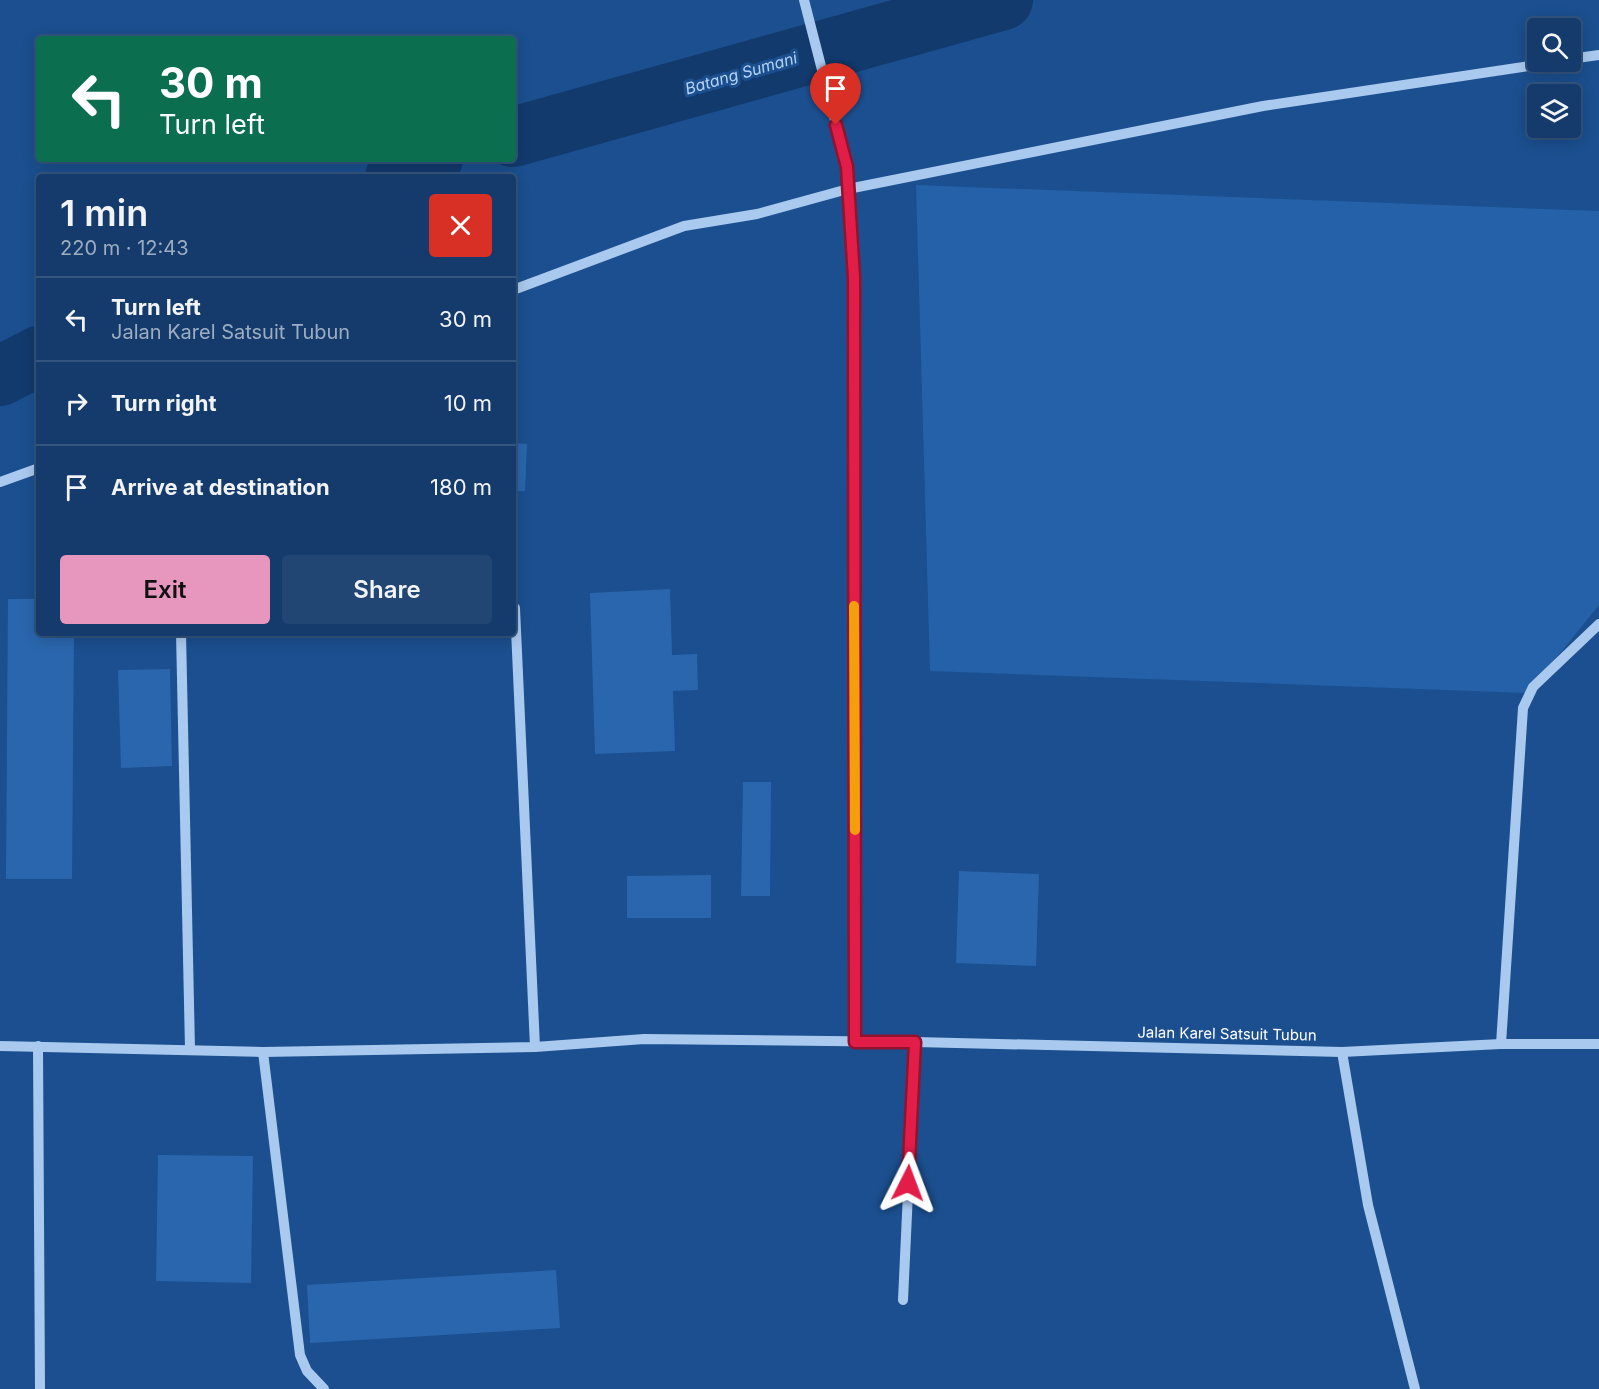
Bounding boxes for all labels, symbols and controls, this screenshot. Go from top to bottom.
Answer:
map controls [1527,18,1581,138]
button: search [1527,18,1581,72]
water label: Batang Sumani [683,47,801,99]
text: 30 m [159,57,263,108]
icon: left [60,60,138,138]
pin [810,63,861,125]
icon: arrive [819,72,852,105]
button: layers [1527,84,1581,138]
text: Turn left [159,108,265,141]
text: 1 min [60,191,148,235]
button: close [429,194,492,257]
text: 220 m · 12:43 [60,236,189,260]
text: Turn left [111,294,201,320]
icon: left [60,303,93,336]
text: 30 m [439,306,492,332]
text: Jalan Karel Satsuit Tubun [111,320,350,344]
icon: right [60,387,93,420]
text: Turn right [111,390,217,416]
text: 10 m [444,390,492,416]
icon: arrive [60,471,93,504]
text: Arrive at destination [111,474,330,500]
text: 180 m [430,474,492,500]
button: Exit [60,555,270,624]
button: Share [282,555,492,624]
street label: Jalan Karel Satsuit Tubun [1137,1022,1317,1045]
position arrow [876,1151,940,1215]

